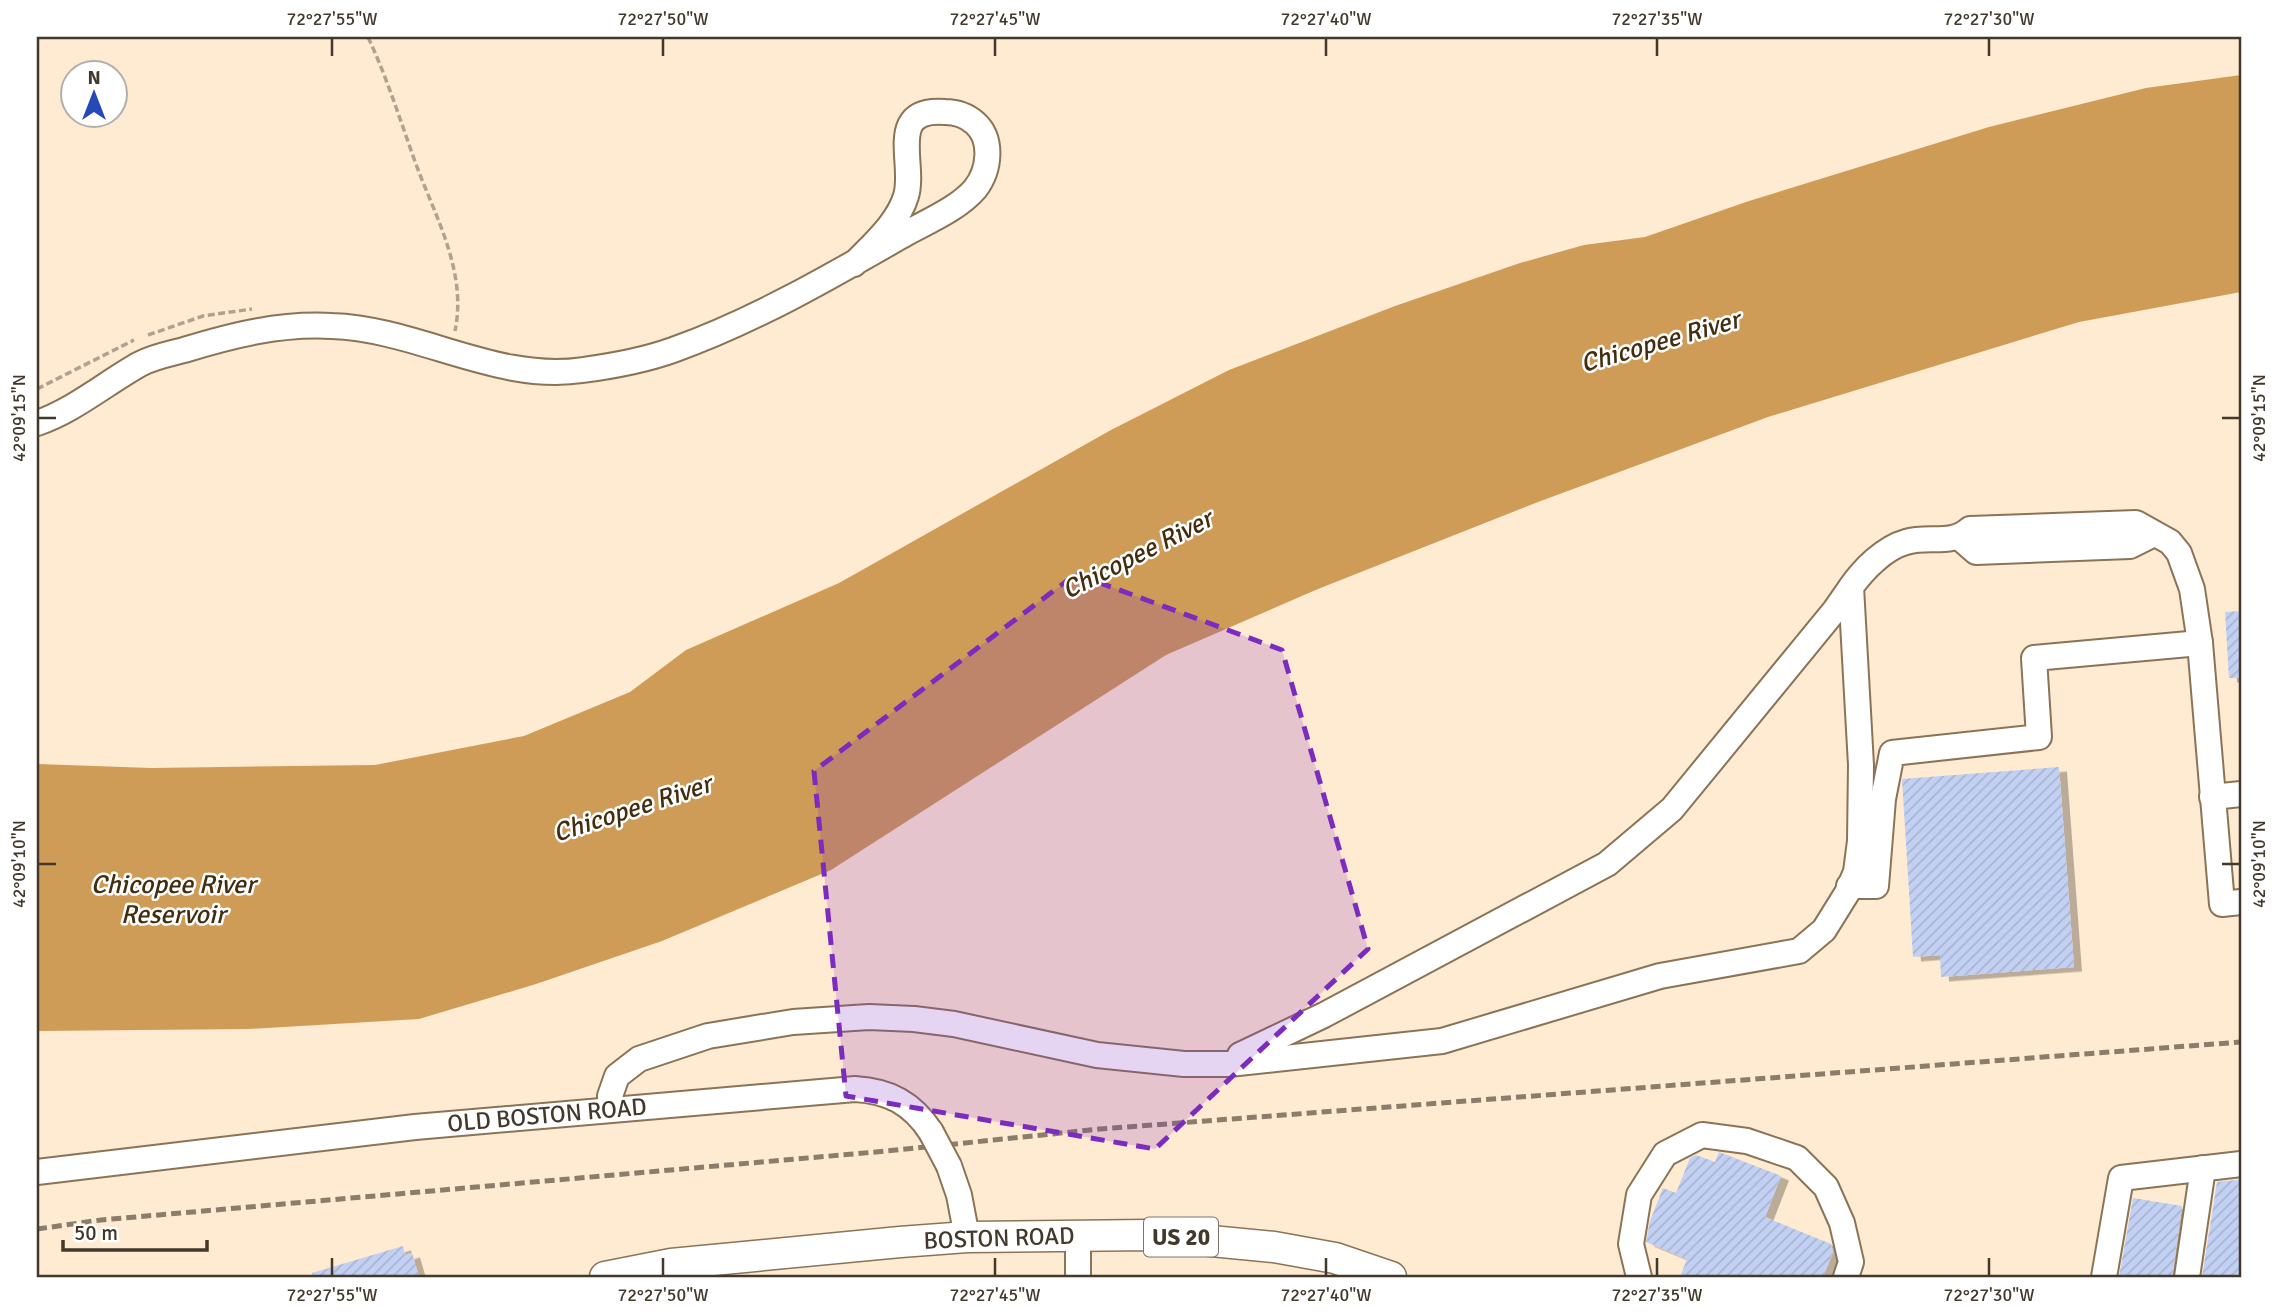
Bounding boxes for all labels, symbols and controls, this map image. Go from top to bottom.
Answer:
text: 72°27'55"W [287,8,377,30]
text: 72°27'50"W [618,8,708,30]
text: 72°27'45"W [950,8,1040,30]
text: 72°27'40"W [1281,8,1371,30]
text: 72°27'35"W [1612,8,1702,30]
text: 72°27'30"W [1944,8,2034,30]
north arrow [60,60,130,130]
text: N [87,66,101,90]
water label: Chicopee River [1577,303,1747,380]
text: 42°09'15"N [8,374,30,462]
text: 42°09'15"N [2248,374,2270,462]
water label: Chicopee River [1057,502,1221,606]
water label: Chicopee River [549,767,719,850]
text: 42°09'10"N [8,820,30,908]
text: 42°09'10"N [2248,820,2270,908]
water label: Chicopee River Reservoir [91,869,259,931]
street label: OLD BOSTON ROAD [446,1091,648,1139]
scale bar [63,1209,206,1253]
road number: US 20 [1144,1218,1218,1256]
text: 50 m [74,1220,118,1246]
street label: BOSTON ROAD [923,1220,1075,1256]
text: 72°27'55"W [287,1284,377,1306]
text: 72°27'50"W [618,1284,708,1306]
text: 72°27'45"W [950,1284,1040,1306]
text: 72°27'40"W [1281,1284,1371,1306]
text: 72°27'35"W [1612,1284,1702,1306]
text: 72°27'30"W [1944,1284,2034,1306]

